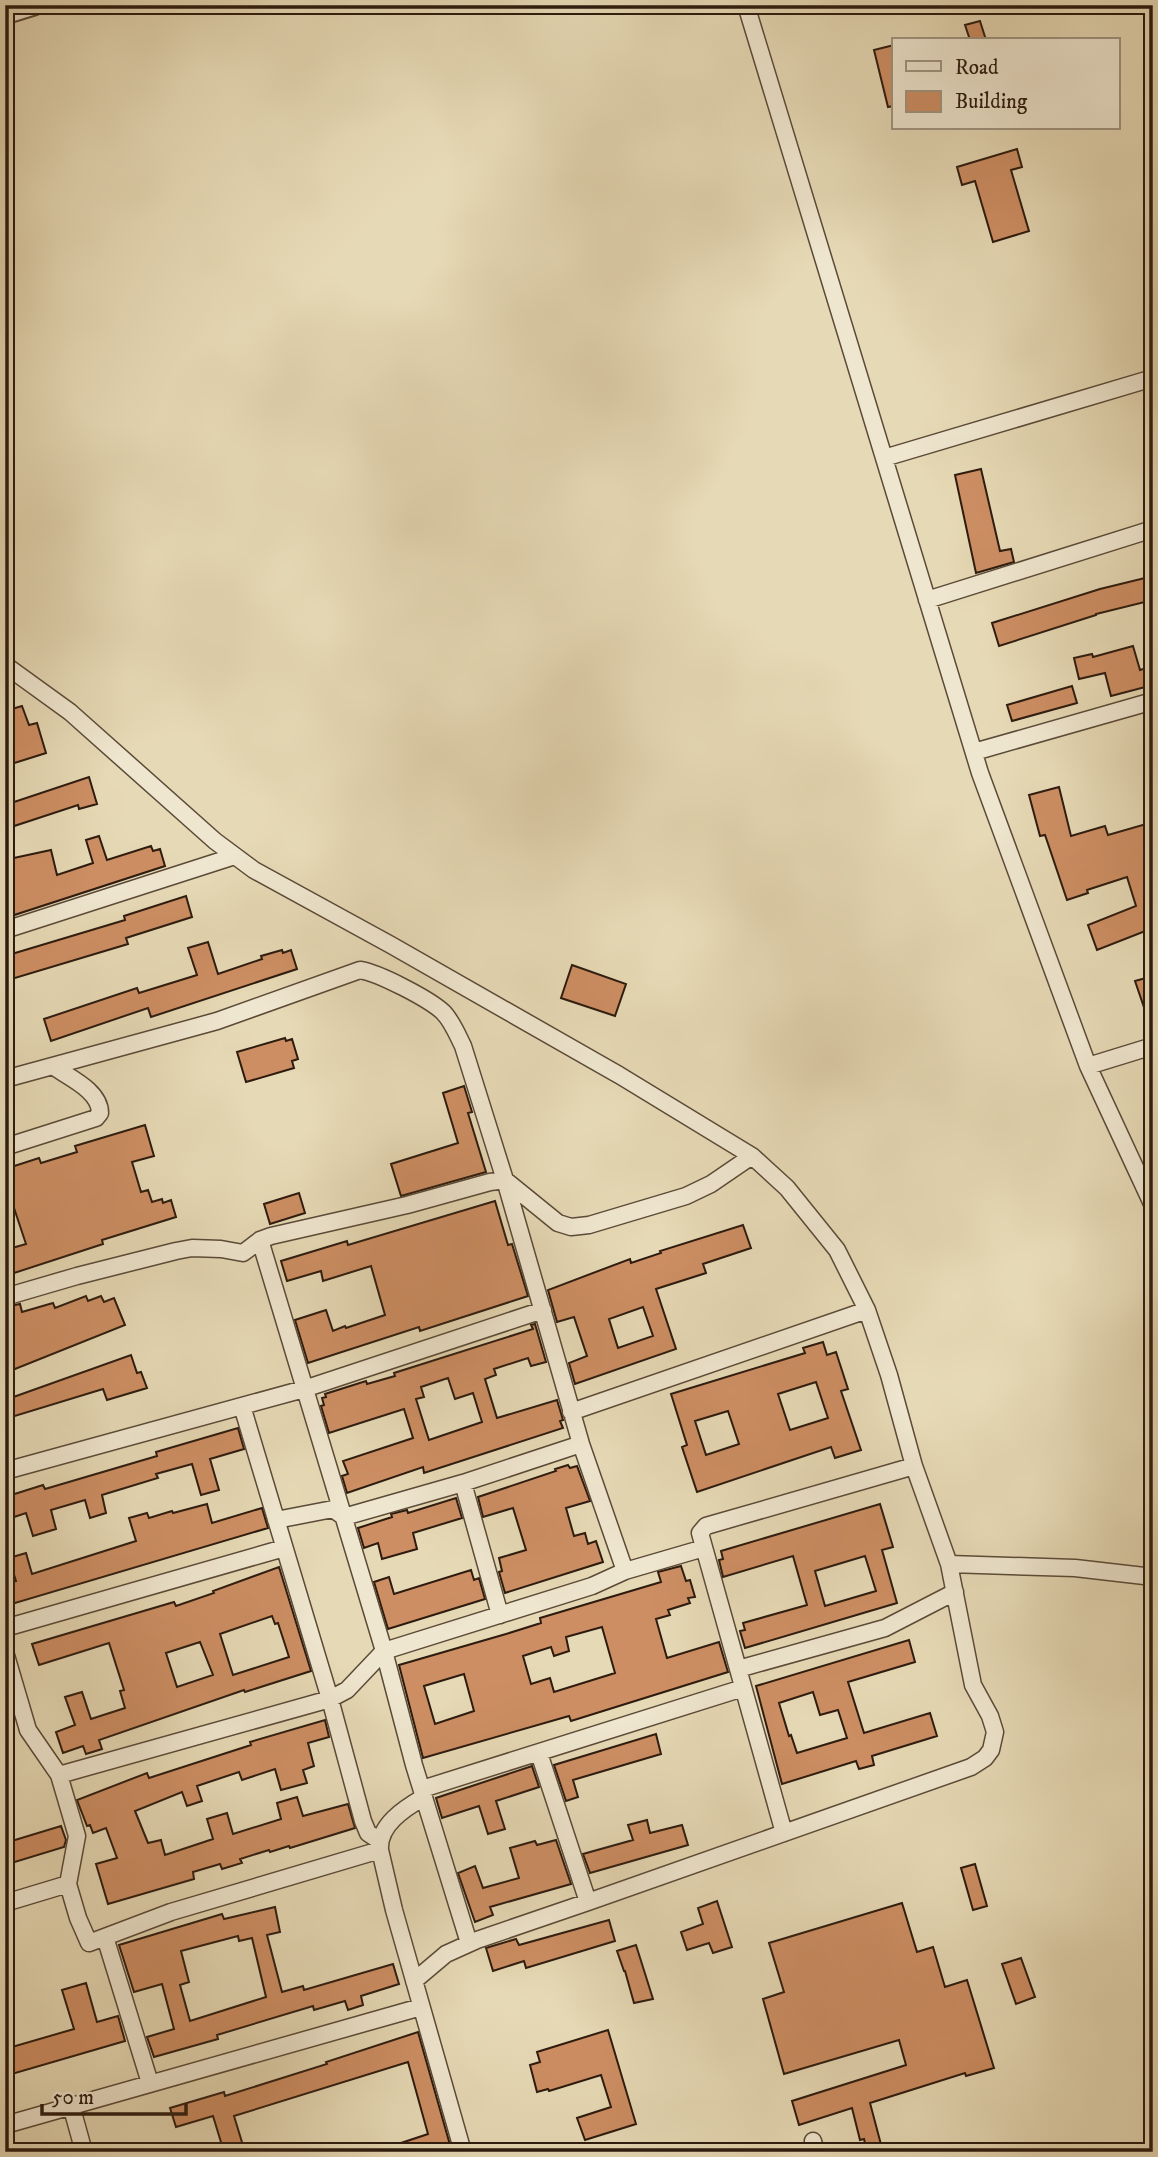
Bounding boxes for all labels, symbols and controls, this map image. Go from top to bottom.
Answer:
legend [892,38,1120,130]
text: Road [955,55,999,81]
text: Building [955,89,1028,115]
scale bar [42,2073,186,2117]
text: 50 m [52,2085,94,2111]

